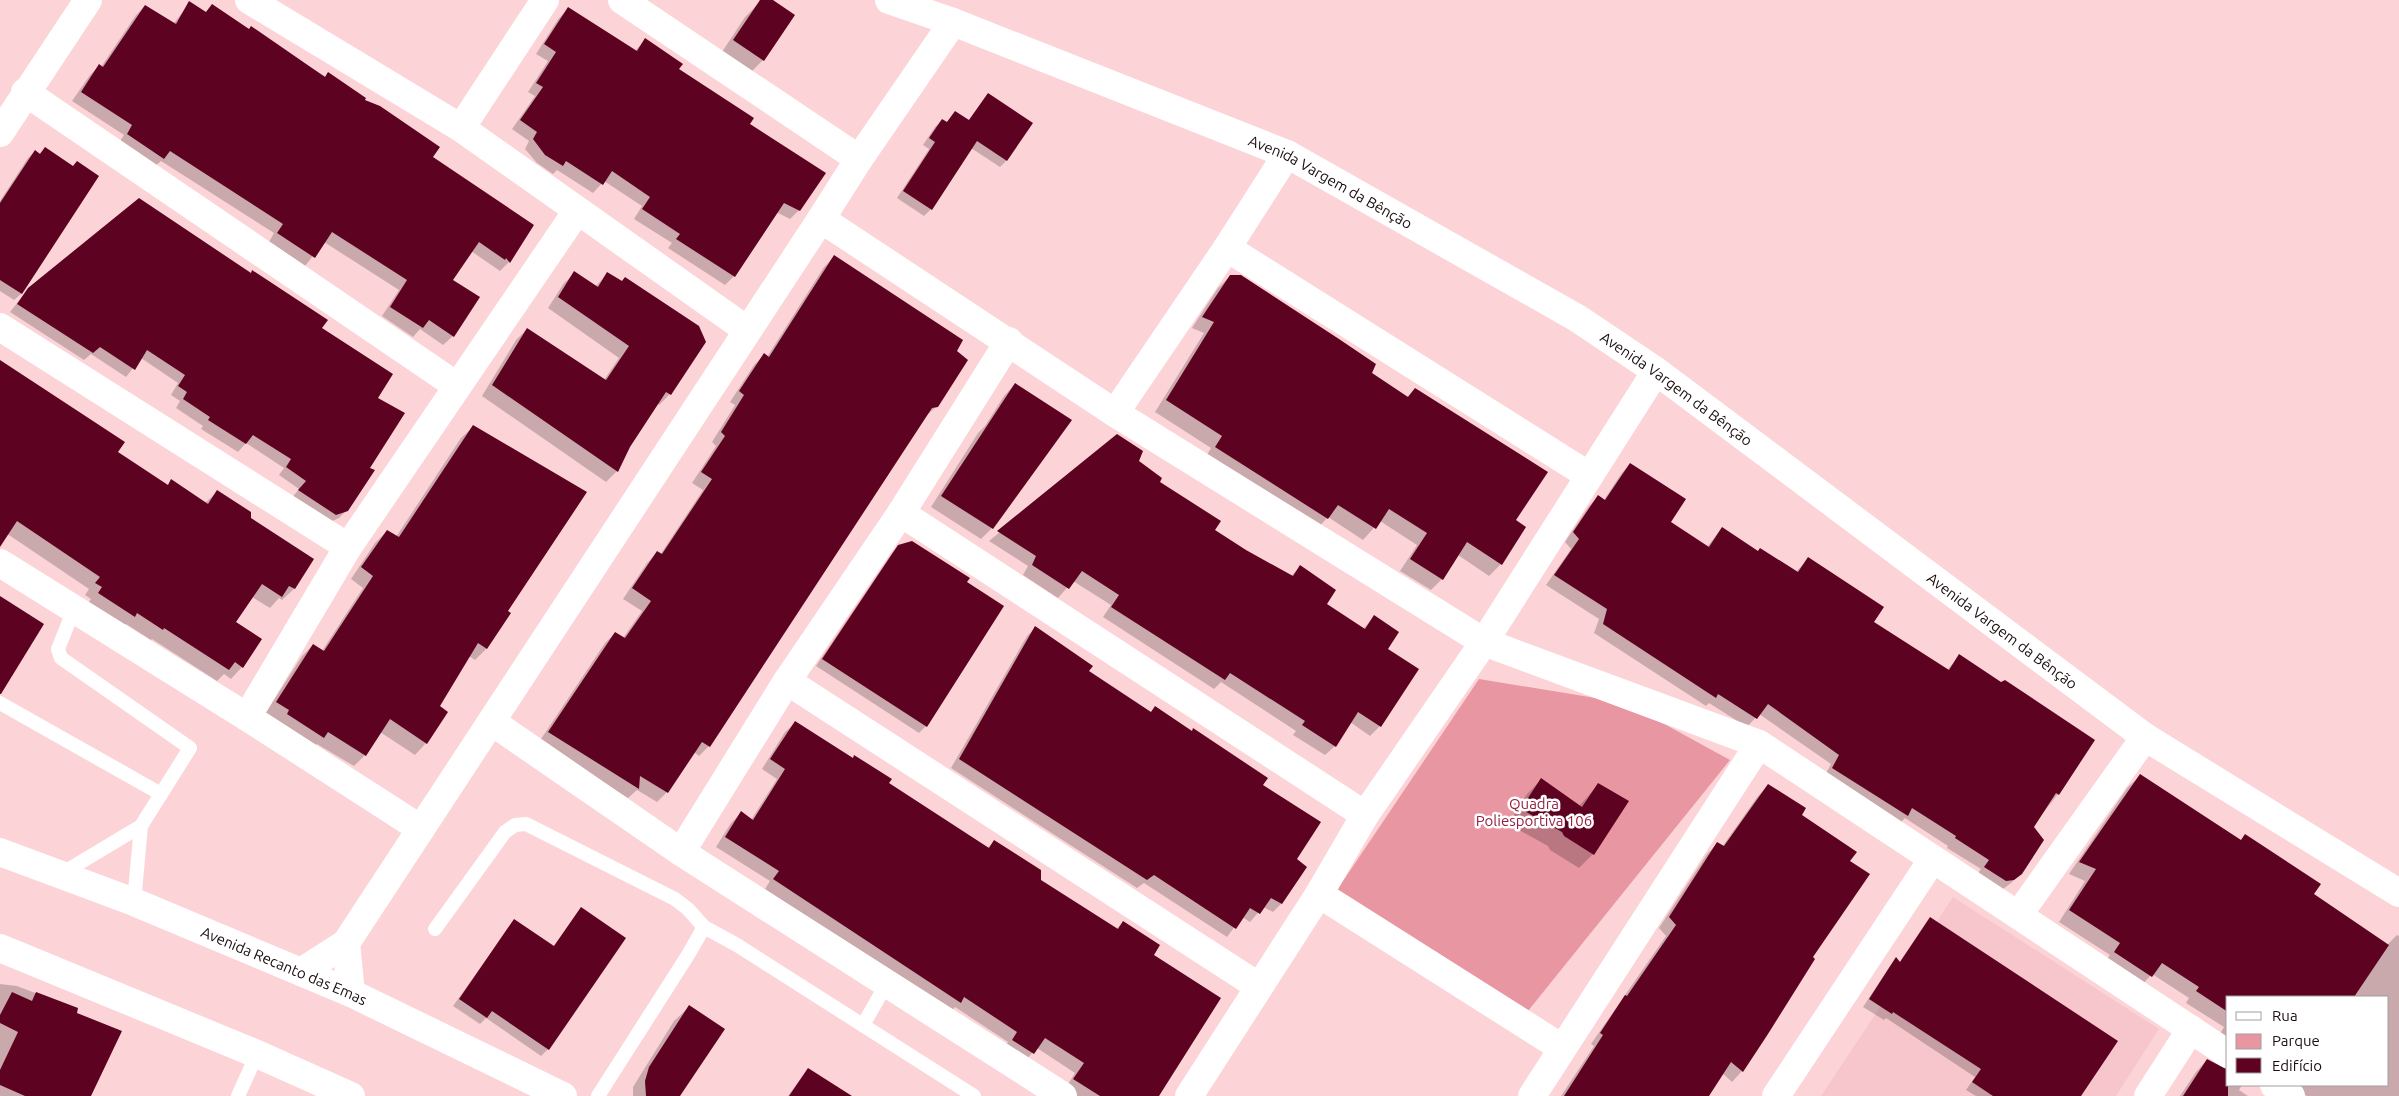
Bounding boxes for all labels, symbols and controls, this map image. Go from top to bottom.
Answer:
street label: Avenida Vargem da Bênção [1246,131,1415,232]
street label: Avenida Vargem da Bênção [1598,328,1756,449]
street label: Avenida Vargem da Bênção [1924,569,2081,692]
park label: Quadra Poliesportiva 106 [1476,795,1592,829]
street label: Avenida Recanto das Emas [199,923,370,1008]
legend [2226,996,2389,1086]
text: Rua [2272,1007,2298,1024]
text: Parque [2272,1032,2320,1049]
text: Edifício [2272,1057,2322,1074]

